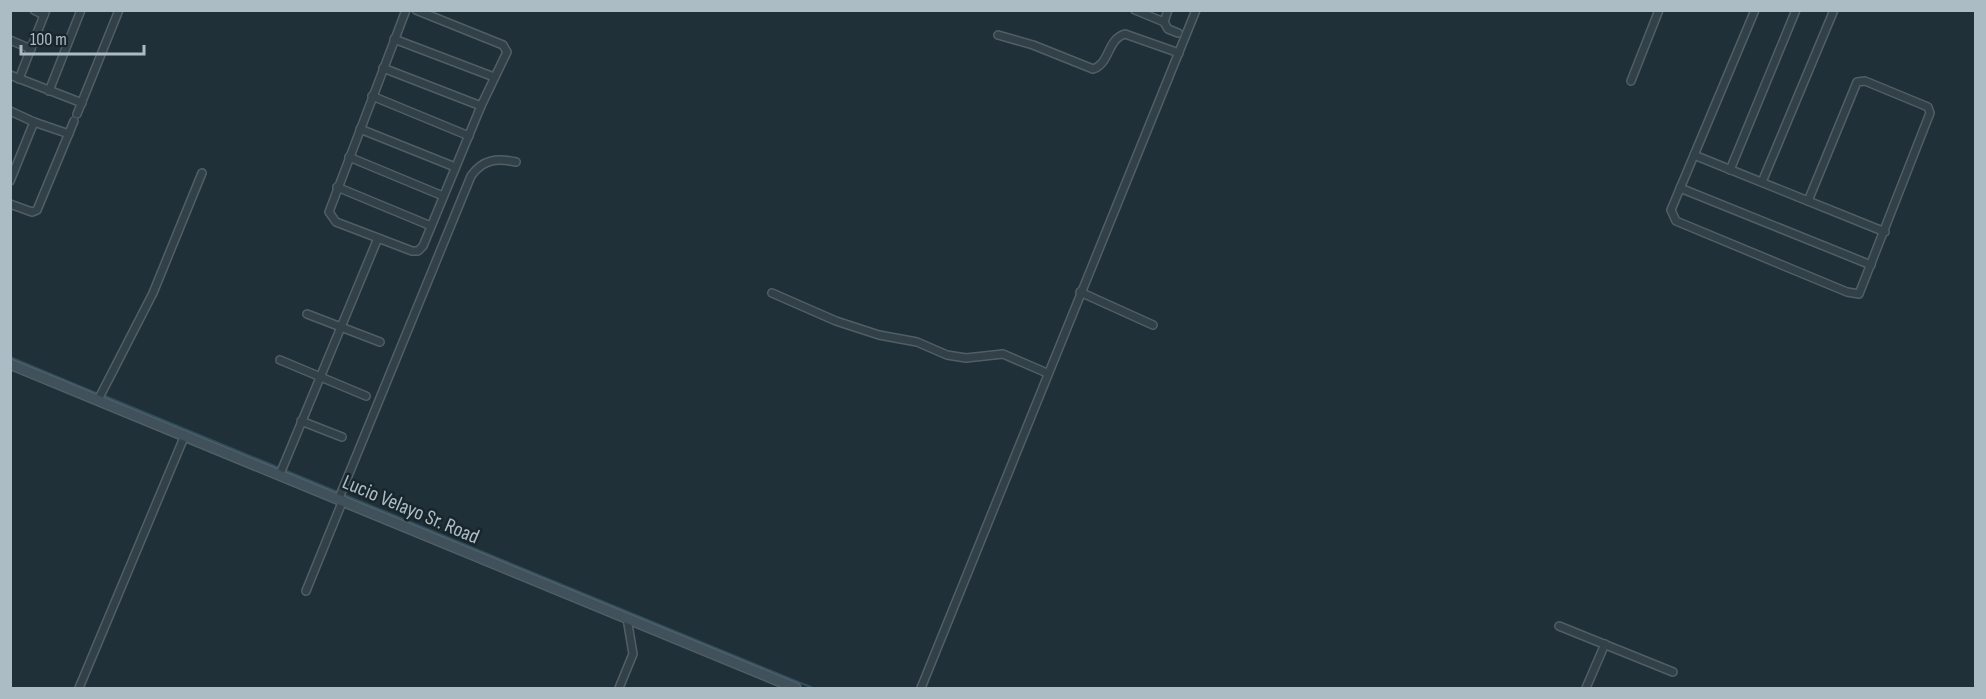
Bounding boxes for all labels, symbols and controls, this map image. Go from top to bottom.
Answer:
scale bar [21,18,144,56]
text: 100 m [30,29,67,50]
street label: Lucio Velayo Sr. Road [339,469,483,550]

